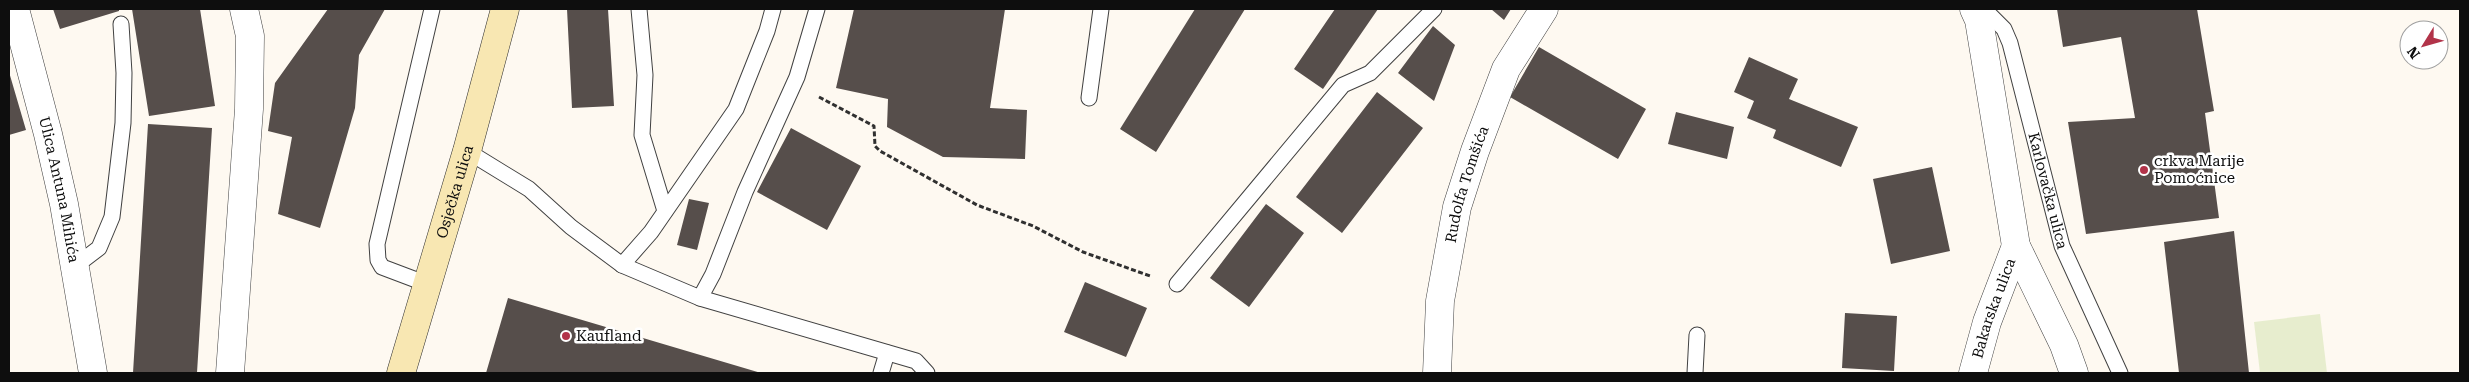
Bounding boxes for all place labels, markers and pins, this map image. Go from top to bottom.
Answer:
place label: crkva Marije Pomoćnice [2154,152,2244,187]
marker: crkva Marije Pomoćnice [2138,164,2150,176]
place label: Kaufland [576,327,642,345]
marker: Kaufland [560,330,572,342]

